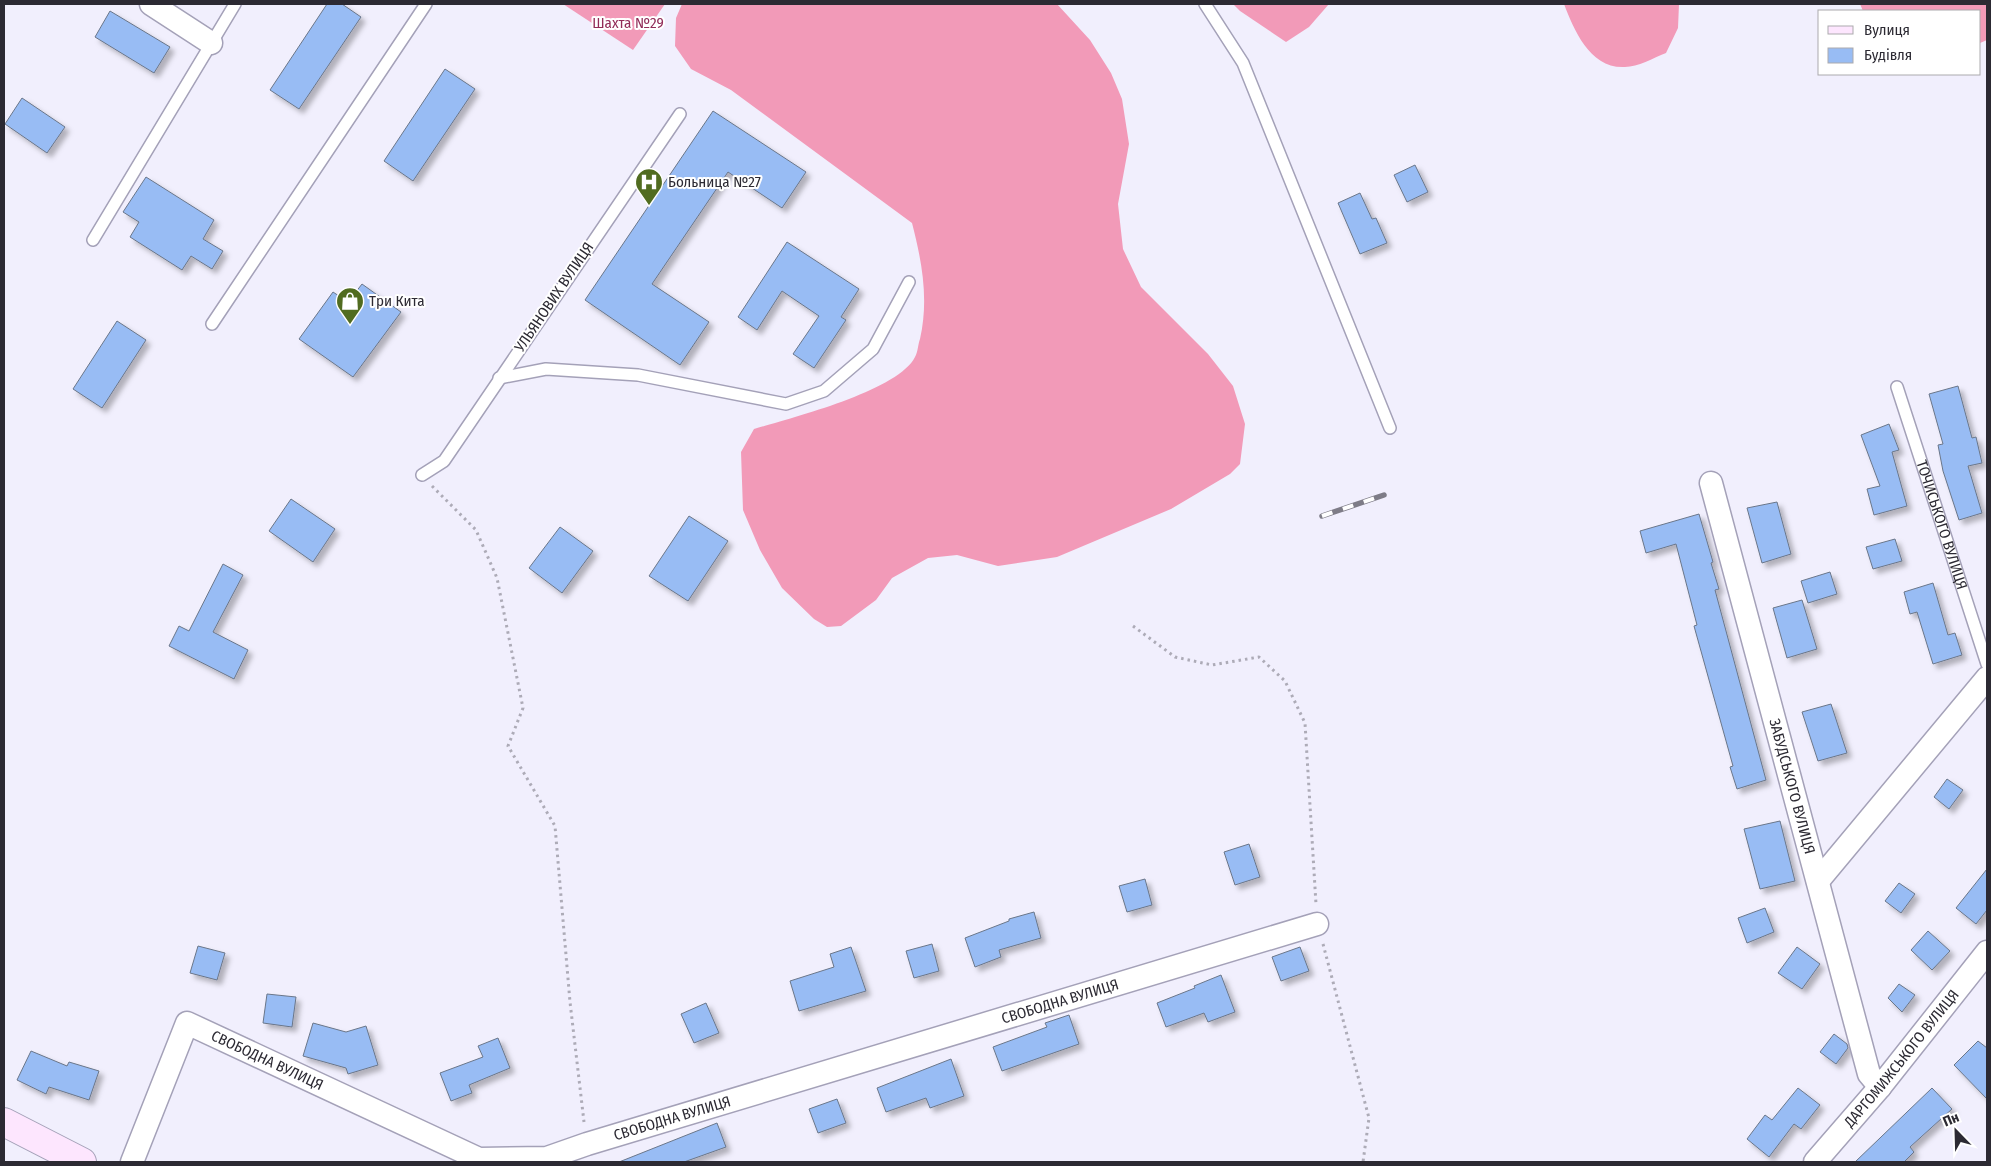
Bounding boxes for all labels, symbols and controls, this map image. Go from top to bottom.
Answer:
legend [1818,10,1981,75]
park label: Шахта №29 [592,14,664,32]
text: Вулиця [1864,21,1910,39]
text: Будівля [1864,46,1912,64]
hospital icon: Больница №27 [634,167,664,206]
place label: Больница №27 [668,173,761,191]
street label: УЛЬЯНОВИХ ВУЛИЦЯ [510,239,597,356]
shop icon: Три Кита [335,286,365,325]
place label: Три Кита [369,292,425,310]
street label: ТОЧИСЬКОГО ВУЛИЦЯ [1912,458,1971,592]
street label: ЗАБУДСЬКОГО ВУЛИЦЯ [1765,717,1819,856]
street label: СВОБОДНА ВУЛИЦЯ [999,975,1121,1028]
street label: ДАРГОМИЖСЬКОГО ВУЛИЦЯ [1840,986,1963,1132]
street label: СВОБОДНА ВУЛИЦЯ [208,1027,326,1094]
street label: СВОБОДНА ВУЛИЦЯ [612,1092,733,1144]
north arrow [1931,1106,1981,1156]
text: Пн [1940,1109,1962,1130]

